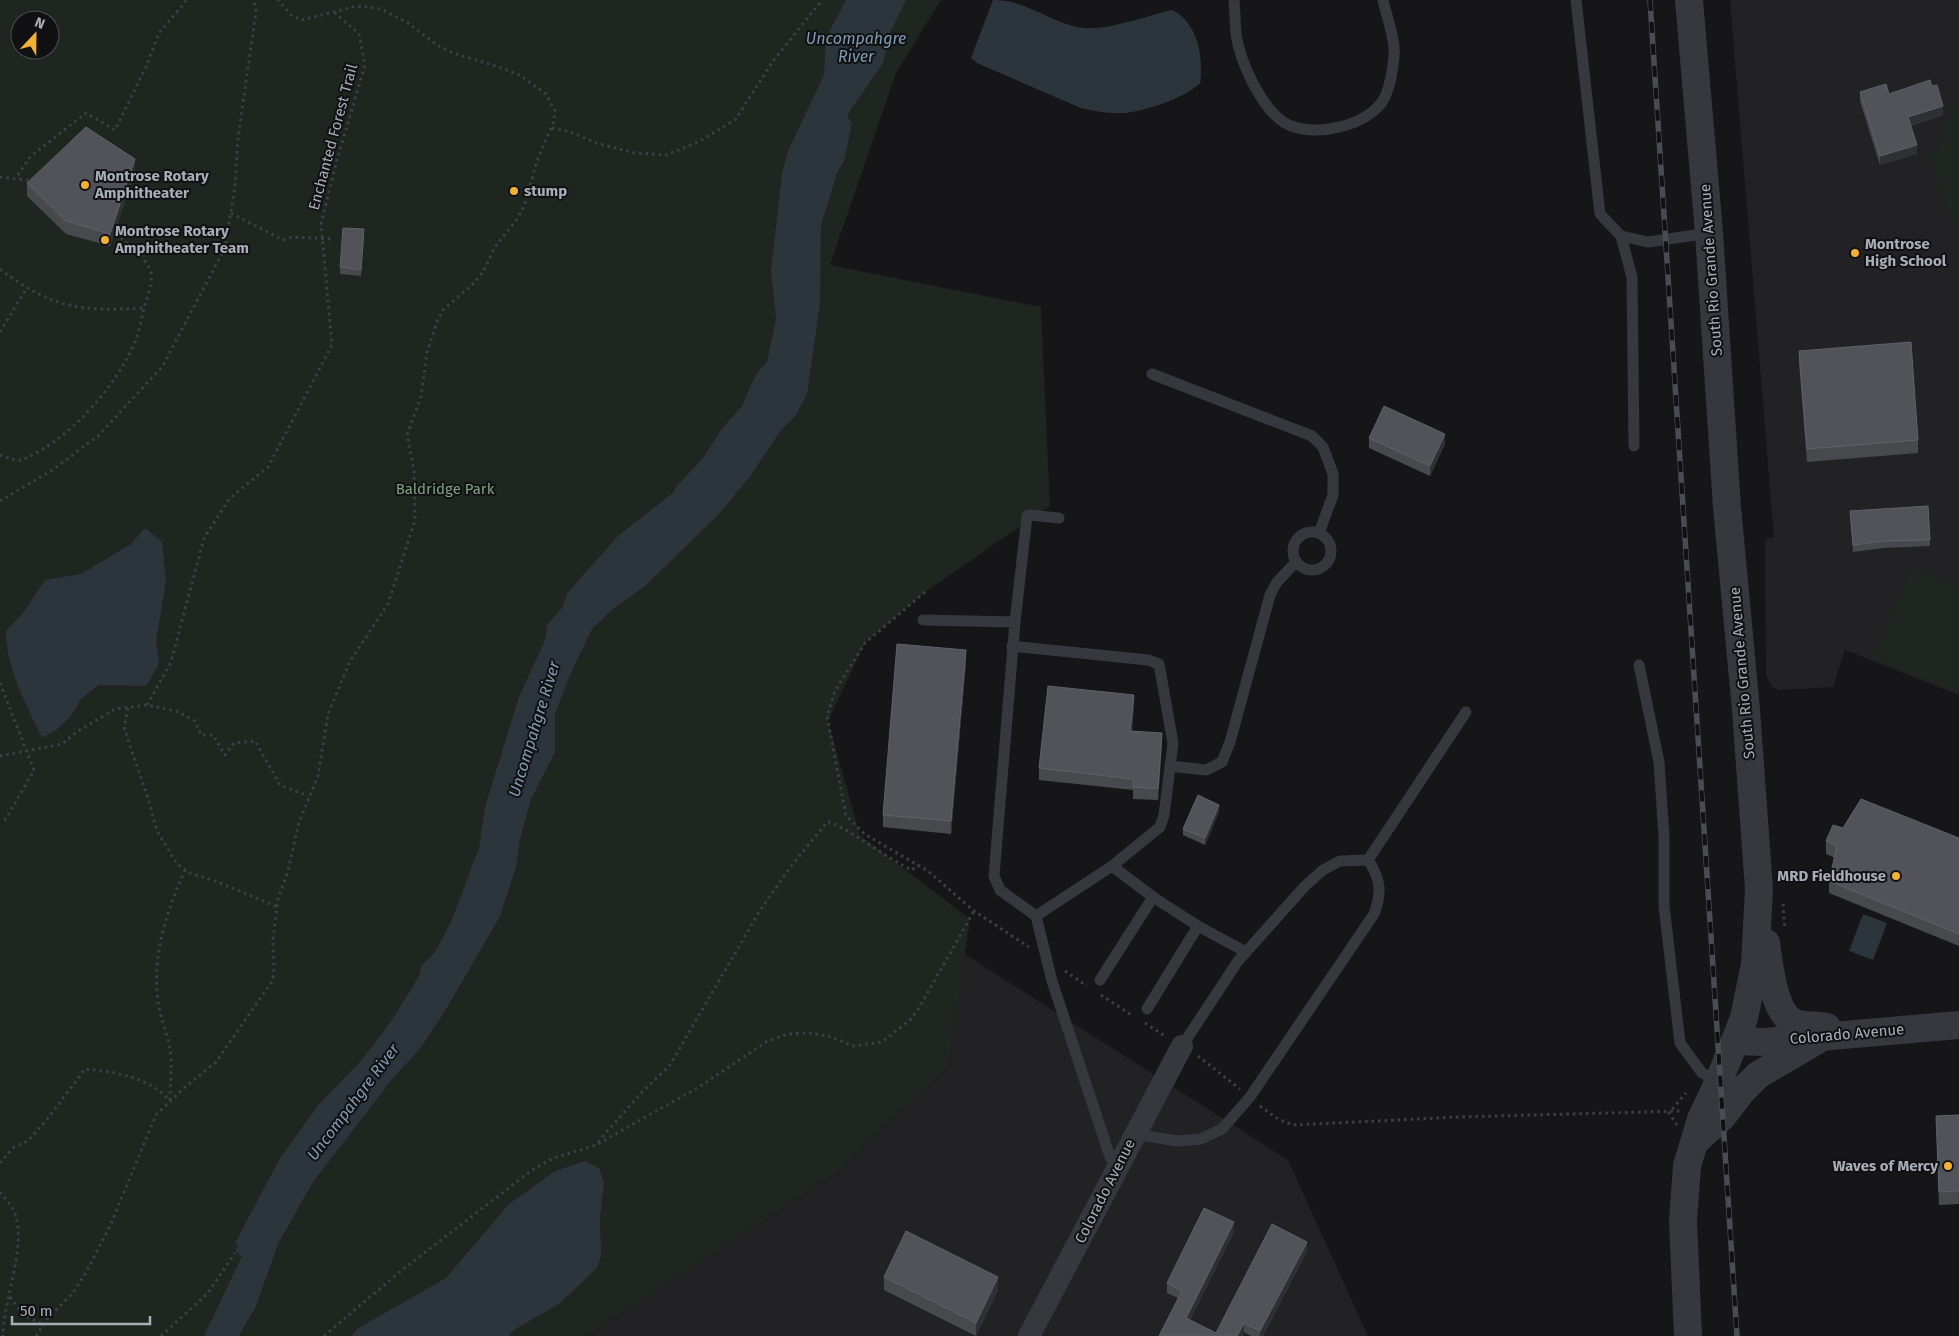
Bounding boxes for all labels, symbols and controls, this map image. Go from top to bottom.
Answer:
north arrow [10,10,60,60]
text: N [32,14,47,33]
water label: Uncompahgre River [806,29,906,66]
street label: Enchanted Forest Trail [305,61,361,212]
place label: Montrose Rotary Amphitheater [94,167,209,202]
marker: Montrose Rotary Amphitheater [79,179,91,191]
place label: stump [524,182,567,200]
street label: South Rio Grande Avenue [1696,183,1726,357]
marker: stump [508,185,520,197]
place label: Montrose Rotary Amphitheater Team [114,222,249,257]
marker: Montrose Rotary Amphitheater Team [99,234,111,246]
place label: Montrose High School [1865,235,1947,270]
marker: Montrose High School [1849,247,1861,259]
park label: Baldridge Park [396,480,495,498]
street label: South Rio Grande Avenue [1726,586,1758,760]
water label: Uncompahgre River [504,658,564,799]
place label: MRD Fieldhouse [1777,867,1886,885]
marker: MRD Fieldhouse [1890,870,1902,882]
street label: Colorado Avenue [1789,1020,1905,1048]
water label: Uncompahgre River [303,1039,404,1164]
street label: Colorado Avenue [1071,1136,1139,1246]
place label: Waves of Mercy [1833,1157,1938,1175]
marker: Waves of Mercy [1942,1160,1954,1172]
scale bar [12,1294,150,1326]
text: 50 m [20,1302,53,1320]

